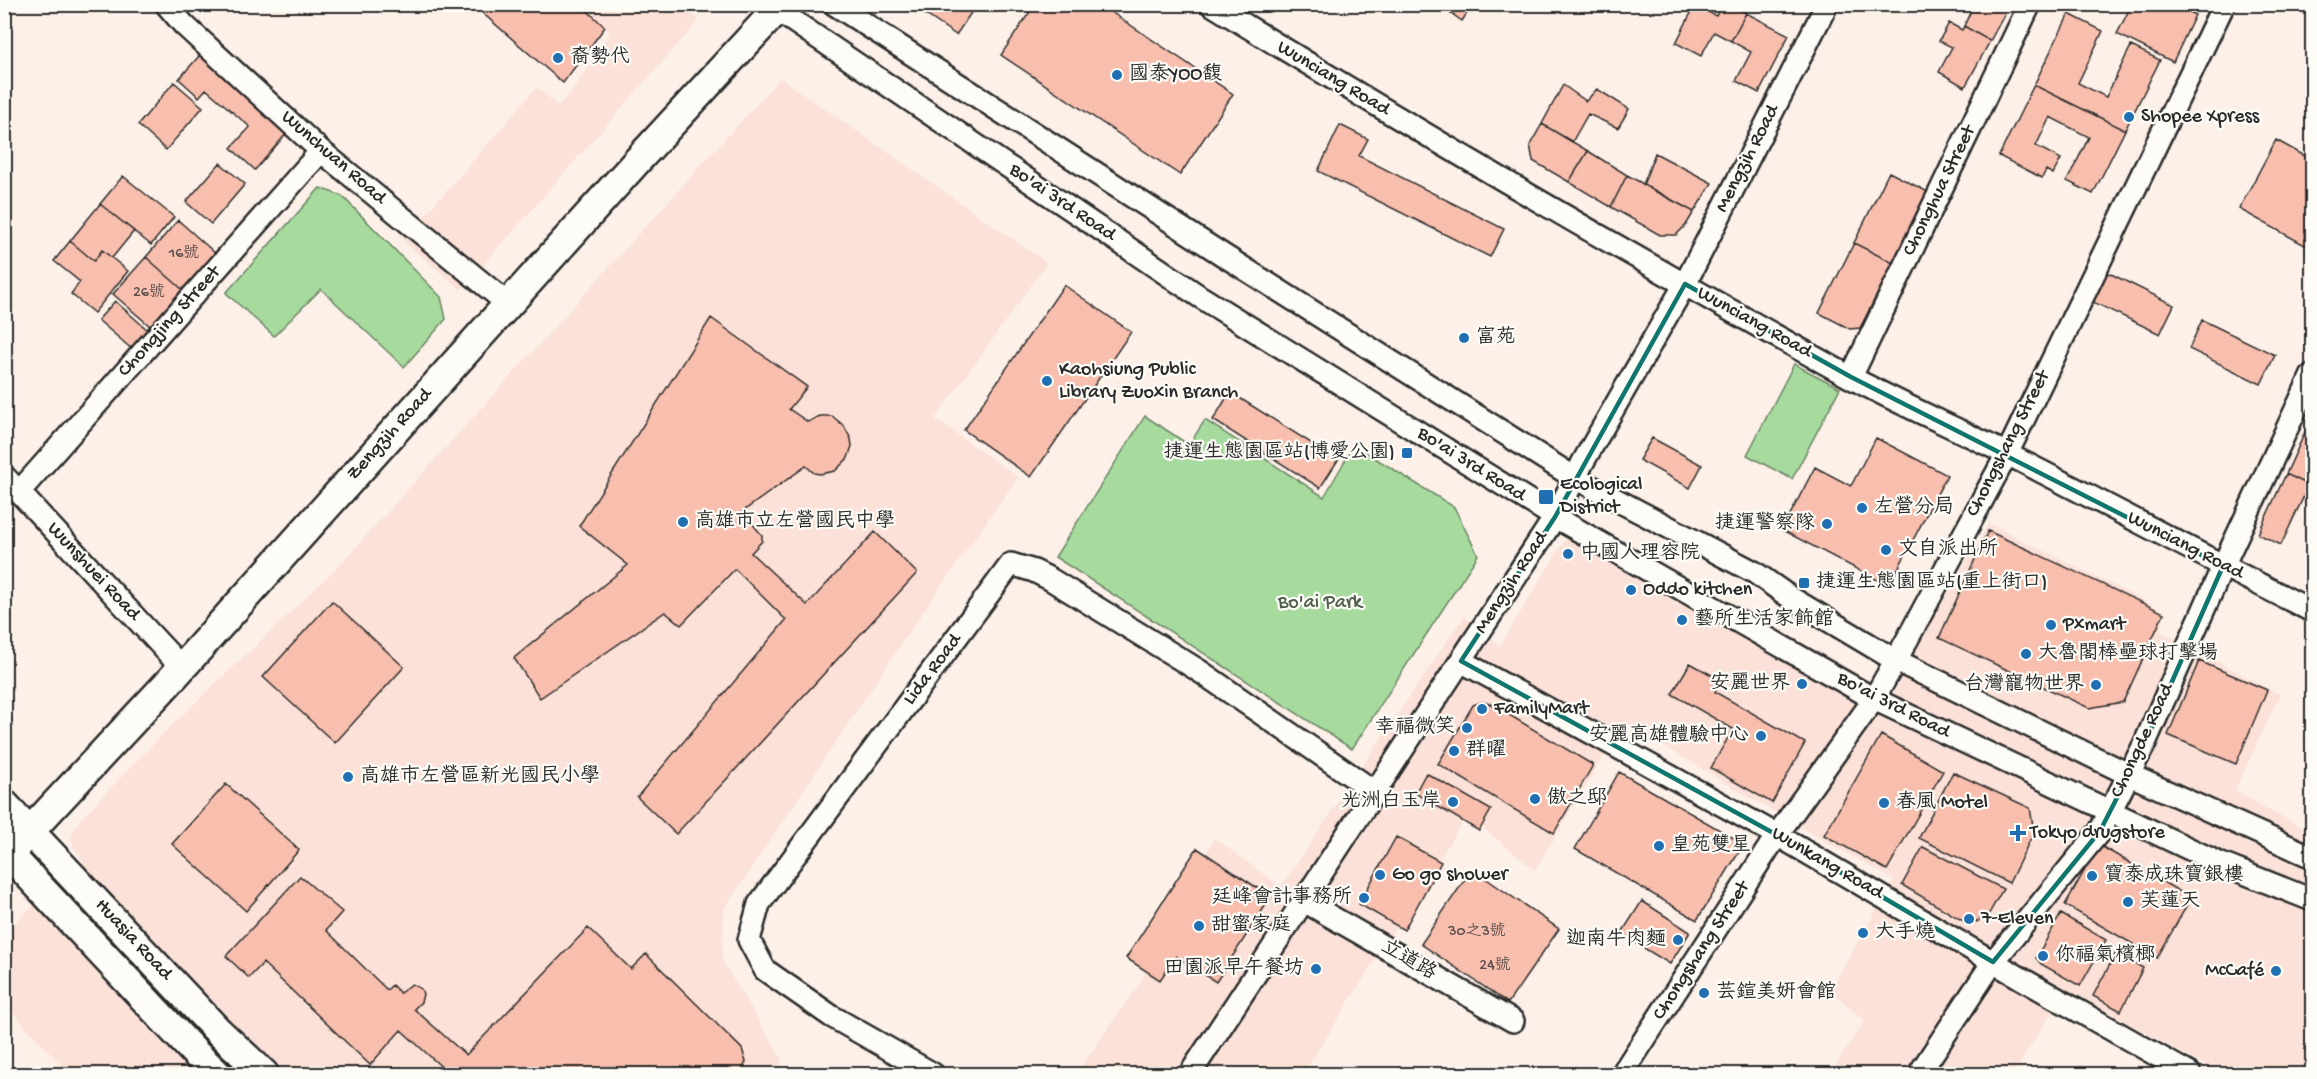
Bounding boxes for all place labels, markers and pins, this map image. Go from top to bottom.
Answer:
place label: 裔勢代 [570,45,630,70]
marker: 裔勢代 [551,51,565,65]
place label: 國泰YOO馥 [1129,62,1222,87]
marker: 國泰YOO馥 [1110,68,1124,82]
place label: Shopee Xpress [2141,106,2260,129]
marker: Shopee Xpress [2122,110,2136,124]
place label: 富苑 [1476,325,1516,350]
marker: 富苑 [1457,331,1471,345]
place label: Kaohsiung Public Library Zuoxin Branch [1059,359,1239,405]
marker: Kaohsiung Public Library Zuoxin Branch [1040,374,1054,388]
place label: 捷運生態園區站(博愛公園) [1164,440,1395,465]
marker: 捷運生態園區站(博愛公園) [1400,446,1414,460]
place label: Ecological District [1558,474,1642,520]
marker: Ecological District [1537,488,1555,506]
place label: 左營分局 [1874,495,1954,520]
marker: 左營分局 [1855,501,1869,515]
place label: 高雄市立左營國民中學 [695,509,895,534]
place label: 捷運警察隊 [1715,511,1815,536]
marker: 高雄市立左營國民中學 [676,515,690,529]
marker: 捷運警察隊 [1820,517,1834,531]
place label: 文自派出所 [1898,537,1998,562]
place label: 中國人理容院 [1580,541,1700,566]
marker: 文自派出所 [1879,543,1893,557]
marker: 中國人理容院 [1561,547,1575,561]
place label: 捷運生態園區站(重上街口) [1816,570,2047,595]
marker: 捷運生態園區站(重上街口) [1797,576,1811,590]
place label: Oddo kitchen [1643,579,1753,602]
marker: Oddo kitchen [1624,583,1638,597]
place label: 藝所生活家飾館 [1694,607,1834,632]
marker: 藝所生活家飾館 [1675,613,1689,627]
place label: Pxmart [2062,614,2127,637]
marker: Pxmart [2044,618,2058,632]
place label: 大魯閣棒壘球打擊場 [2038,641,2218,666]
marker: 大魯閣棒壘球打擊場 [2019,647,2033,661]
place label: 安麗世界 [1710,671,1790,696]
place label: 台灣寵物世界 [1964,672,2084,697]
marker: 安麗世界 [1795,677,1809,691]
marker: 台灣寵物世界 [2089,678,2103,692]
place label: FamilyMart [1493,698,1590,721]
marker: FamilyMart [1475,702,1489,716]
place label: 幸福微笑 [1375,715,1455,740]
marker: 幸福微笑 [1460,721,1474,735]
place label: 安麗高雄體驗中心 [1589,723,1749,748]
marker: 安麗高雄體驗中心 [1754,729,1768,743]
place label: 群曜 [1466,738,1506,763]
marker: 群曜 [1447,744,1461,758]
place label: 高雄市左營區新光國民小學 [360,764,600,789]
marker: 高雄市左營區新光國民小學 [341,770,355,784]
place label: 傲之邸 [1547,786,1607,811]
place label: 光洲白玉岸 [1341,789,1441,814]
place label: 春風 Motel [1896,790,1988,815]
marker: 傲之邸 [1528,792,1542,806]
marker: 光洲白玉岸 [1446,795,1460,809]
marker: 春風 Motel [1877,796,1891,810]
place label: Tokyo drugstore [2029,822,2166,845]
marker: Tokyo drugstore [2011,826,2025,840]
place label: 皇苑雙星 [1671,833,1751,858]
marker: 皇苑雙星 [1652,839,1666,853]
place label: 寶泰成珠寶銀樓 [2104,863,2244,888]
place label: Go go shower [1392,864,1510,887]
marker: Go go shower [1373,868,1387,882]
marker: 寶泰成珠寶銀樓 [2085,869,2099,883]
place label: 廷峰會計事務所 [1212,885,1352,910]
place label: 芙蓮天 [2140,889,2200,914]
marker: 廷峰會計事務所 [1357,891,1371,905]
marker: 芙蓮天 [2121,895,2135,909]
place label: 7-Eleven [1980,908,2054,931]
marker: 7-Eleven [1962,912,1976,926]
place label: 甜蜜家庭 [1211,913,1291,938]
marker: 甜蜜家庭 [1192,919,1206,933]
place label: 大手燒 [1875,920,1935,945]
marker: 大手燒 [1856,926,1870,940]
place label: 迦南牛肉麵 [1566,927,1666,952]
marker: 迦南牛肉麵 [1671,933,1685,947]
place label: 你福氣檳榔 [2055,943,2155,968]
marker: 你福氣檳榔 [2036,949,2050,963]
place label: 田園派早午餐坊 [1164,956,1304,981]
place label: McCafé [2205,960,2265,983]
marker: 田園派早午餐坊 [1309,962,1323,976]
marker: McCafé [2269,964,2283,978]
place label: 芸鍹美妍會館 [1716,980,1836,1005]
marker: 芸鍹美妍會館 [1697,986,1711,1000]

